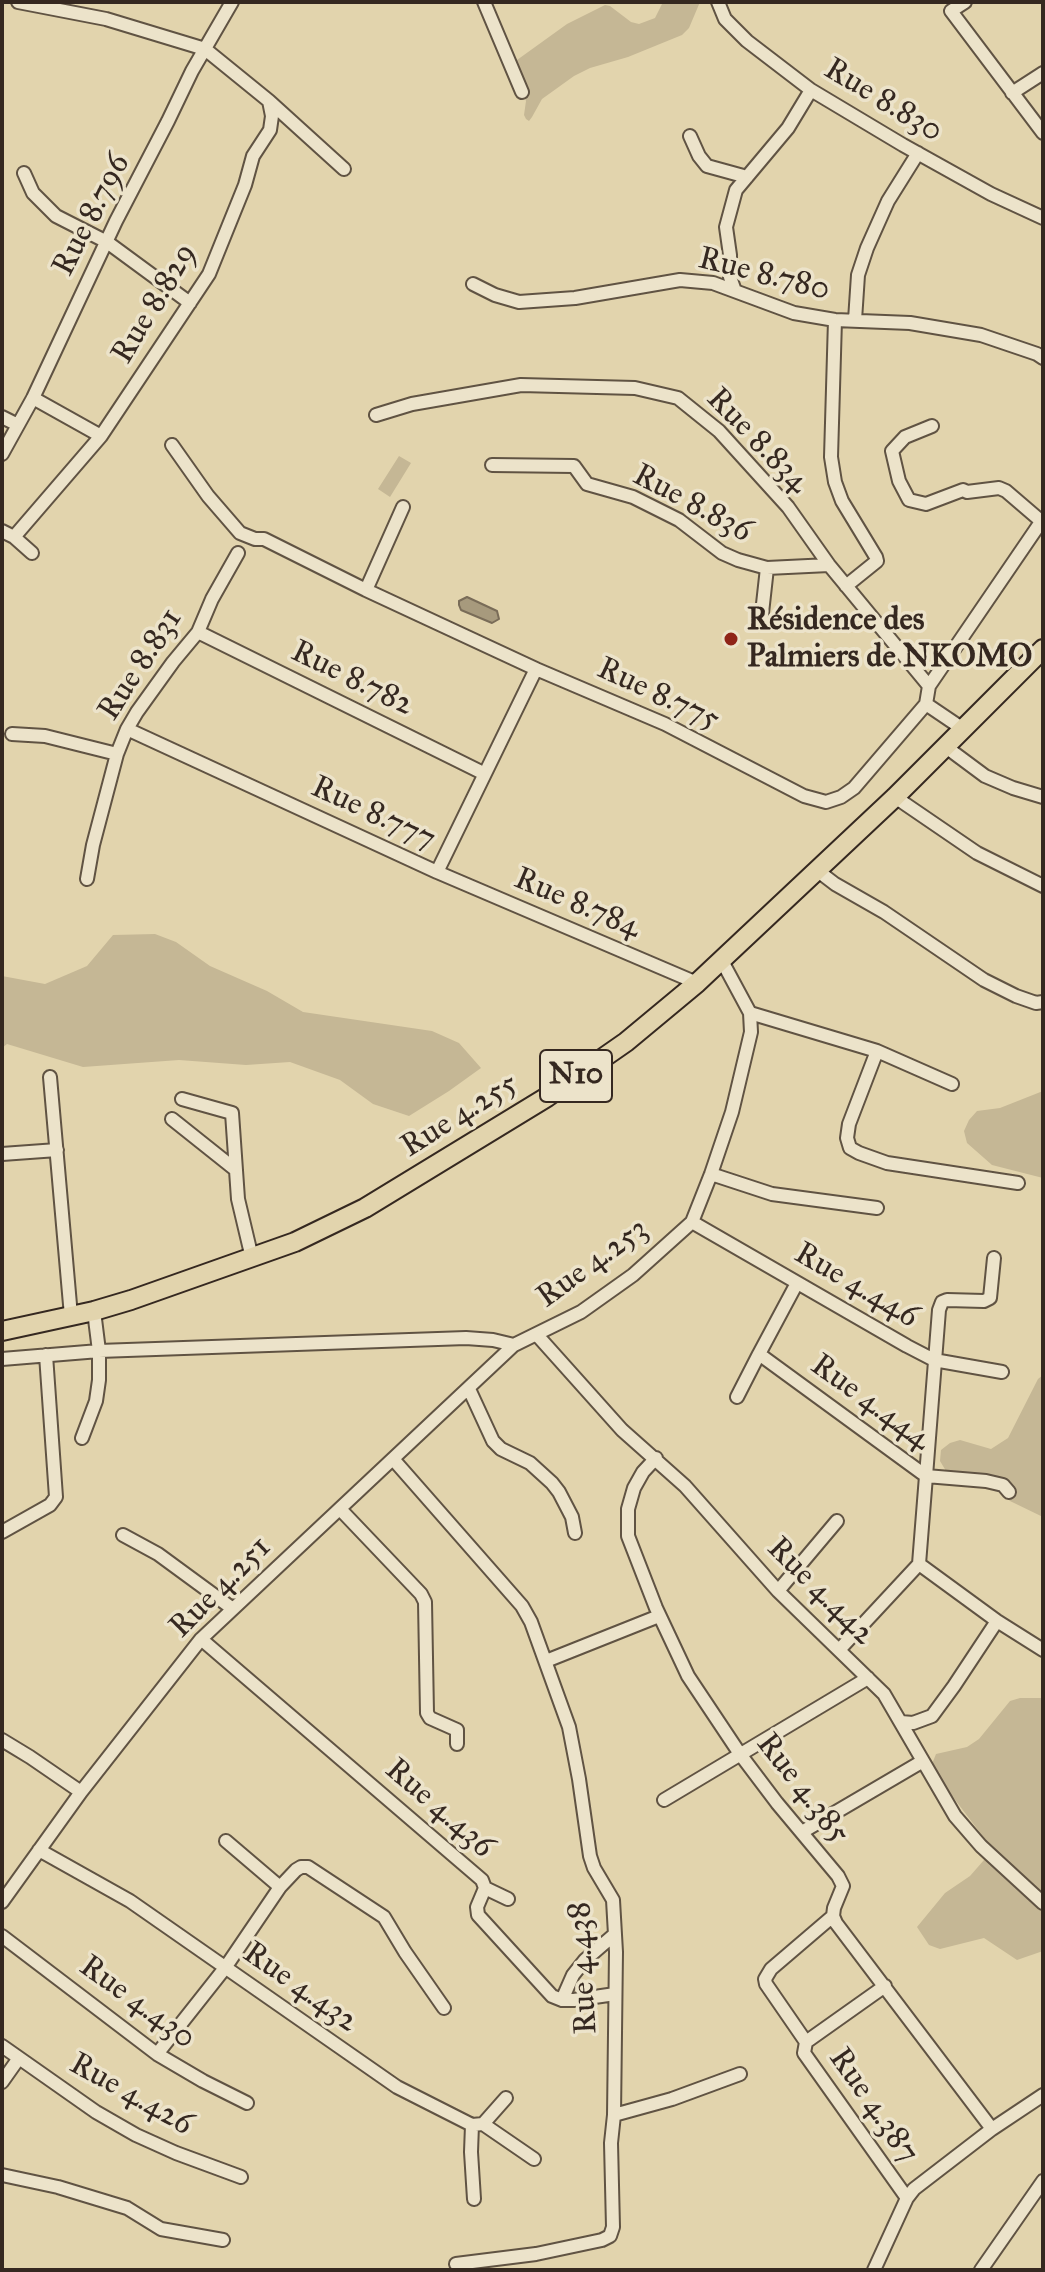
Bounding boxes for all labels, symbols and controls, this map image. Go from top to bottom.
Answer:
street label: Rue 8.830 [817,51,949,151]
street label: Rue 8.796 [45,148,139,282]
street label: Rue 8.829 [104,237,206,371]
street label: Rue 8.780 [694,240,834,310]
street label: Rue 8.834 [698,381,816,501]
street label: Rue 8.836 [626,457,758,551]
street label: Rue 8.831 [91,602,191,728]
place label: Résidence des Palmiers de NKOMO [747,602,1032,677]
marker: Résidence des Palmiers de NKOMO [722,630,740,648]
street label: Rue 8.782 [285,633,419,725]
street label: Rue 8.775 [591,650,725,740]
street label: Rue 8.777 [305,769,441,859]
street label: Rue 8.784 [508,860,646,948]
road number: N10 [540,1050,612,1102]
street label: Rue 4.255 [395,1065,525,1167]
street label: Rue 4.253 [530,1211,656,1317]
street label: Rue 4.446 [787,1235,925,1337]
street label: Rue 4.444 [803,1347,937,1459]
street label: Rue 4.251 [162,1529,280,1647]
street label: Rue 4.442 [758,1530,882,1654]
street label: Rue 4.385 [747,1726,857,1852]
street label: Rue 4.436 [377,1751,501,1867]
street label: Rue 4.438 [561,1901,607,2035]
street label: Rue 4.432 [235,1935,365,2041]
street label: Rue 4.430 [71,1948,203,2058]
street label: Rue 4.387 [820,2041,926,2171]
street label: Rue 4.426 [63,2045,199,2145]

